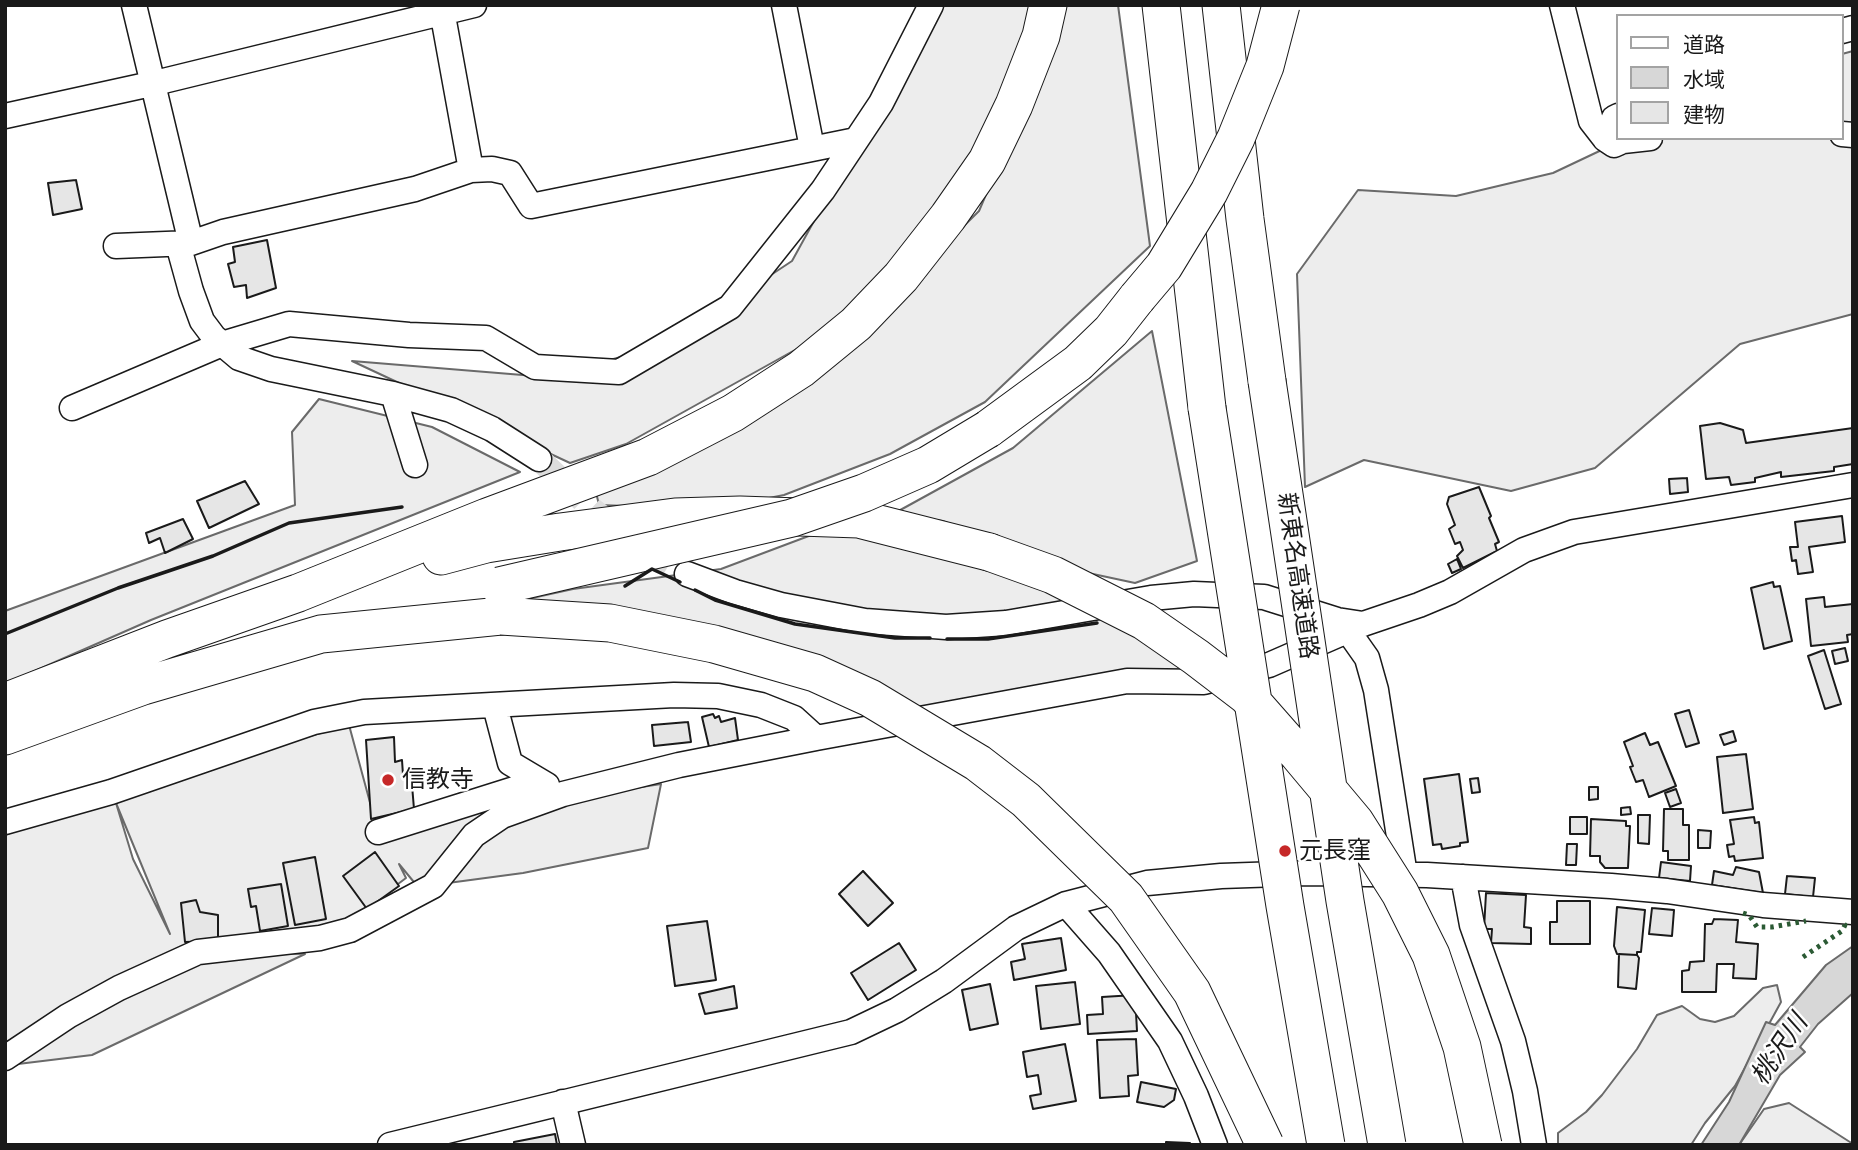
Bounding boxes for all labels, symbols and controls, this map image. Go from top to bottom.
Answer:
legend [1616,14,1844,140]
text: 道路 [1683,30,1725,58]
text: 水域 [1683,65,1725,93]
text: 建物 [1683,100,1725,128]
street label: 新東名高速道路 [1271,491,1323,661]
place label: 信教寺 [402,766,474,794]
marker: 信教寺 [380,772,396,788]
place label: 元長窪 [1299,837,1371,865]
marker: 元長窪 [1277,843,1293,859]
water label: 桃沢川 [1745,1009,1815,1091]

